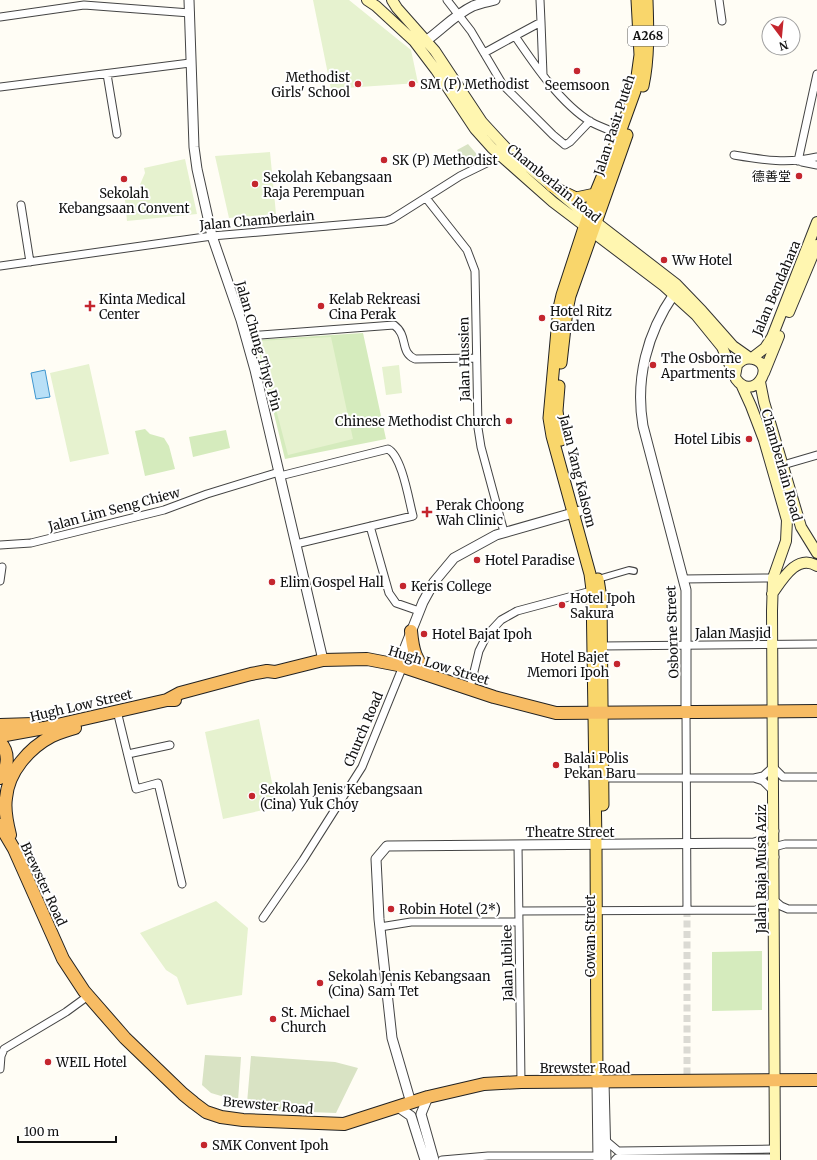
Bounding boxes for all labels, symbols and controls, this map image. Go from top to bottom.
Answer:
north arrow [761,16,801,56]
road number: A268 [628,26,668,46]
text: N [777,38,790,54]
marker: Seemsoon [572,66,582,76]
place label: Methodist Girls' School [272,69,350,101]
street label: Jalan Pasir Puteh [590,72,639,179]
place label: SM (P) Methodist [420,76,529,93]
place label: Seemsoon [544,77,610,94]
marker: Methodist Girls' School [353,79,363,89]
marker: SM (P) Methodist [407,79,417,89]
street label: Chamberlain Road [503,140,604,227]
place label: SK (P) Methodist [392,152,498,169]
marker: SK (P) Methodist [379,155,389,165]
place label: 德善堂 [752,168,791,185]
place label: Sekolah Kebangsaan Raja Perempuan [263,169,392,201]
marker: 德善堂 [794,171,804,181]
marker: Sekolah Kebangsaan Convent [119,174,129,184]
marker: Sekolah Kebangsaan Raja Perempuan [250,179,260,189]
place label: Sekolah Kebangsaan Convent [58,185,190,217]
street label: Jalan Chamberlain [198,207,316,234]
street label: Jalan Bendahara [748,238,804,339]
place label: Ww Hotel [671,252,732,269]
marker: Ww Hotel [659,255,669,265]
street label: Jalan Chung Thye Pin [232,278,285,413]
place label: Kinta Medical Center [99,291,186,323]
place label: Kelab Rekreasi Cina Perak [329,291,420,323]
marker: Kinta Medical Center [84,300,96,312]
marker: Kelab Rekreasi Cina Perak [316,301,326,311]
place label: Hotel Ritz Garden [550,303,612,335]
marker: Hotel Ritz Garden [537,313,547,323]
street label: Jalan Hussien [455,316,474,402]
place label: The Osborne Apartments [660,350,741,382]
marker: The Osborne Apartments [648,360,658,370]
street label: Chamberlain Road [757,407,806,523]
street label: Jalan Yang Kalsom [555,412,600,529]
place label: Chinese Methodist Church [335,413,501,430]
marker: Chinese Methodist Church [504,416,514,426]
place label: Hotel Libis [674,431,741,448]
marker: Hotel Libis [744,434,754,444]
street label: Jalan Lim Seng Chiew [46,483,183,535]
place label: Perak Choong Wah Clinic [435,497,524,529]
marker: Perak Choong Wah Clinic [421,506,433,518]
place label: Hotel Paradise [485,552,575,569]
marker: Hotel Paradise [472,555,482,565]
place label: Elim Gospel Hall [280,574,384,591]
marker: Elim Gospel Hall [267,577,277,587]
place label: Keris College [411,578,492,595]
marker: Keris College [398,581,408,591]
street label: Osborne Street [662,585,683,679]
place label: Hotel Ipoh Sakura [570,590,636,622]
marker: Hotel Ipoh Sakura [557,600,567,610]
street label: Jalan Masjid [694,625,771,642]
place label: Hotel Bajat Ipoh [432,626,532,643]
marker: Hotel Bajat Ipoh [419,629,429,639]
street label: Hugh Low Street [386,642,491,689]
place label: Hotel Bajet Memori Ipoh [527,649,609,681]
marker: Hotel Bajet Memori Ipoh [612,659,622,669]
street label: Hugh Low Street [28,685,134,726]
street label: Church Road [340,689,387,769]
place label: Balai Polis Pekan Baru [564,750,636,782]
marker: Balai Polis Pekan Baru [551,760,561,770]
place label: Sekolah Jenis Kebangsaan (Cina) Yuk Choy [260,781,423,813]
marker: Sekolah Jenis Kebangsaan (Cina) Yuk Choy [247,791,257,801]
street label: Jalan Raja Musa Aziz [753,804,770,935]
street label: Theatre Street [525,824,615,841]
street label: Brewster Road [17,840,70,929]
street label: Cowan Street [582,895,599,977]
place label: Robin Hotel (2*) [399,901,501,918]
marker: Robin Hotel (2*) [386,904,396,914]
street label: Jalan Jubilee [498,925,517,1002]
place label: Sekolah Jenis Kebangsaan (Cina) Sam Tet [328,968,491,1000]
marker: Sekolah Jenis Kebangsaan (Cina) Sam Tet [315,978,325,988]
place label: St. Michael Church [281,1004,350,1036]
marker: St. Michael Church [268,1014,278,1024]
place label: WEIL Hotel [55,1054,127,1071]
marker: WEIL Hotel [43,1057,53,1067]
street label: Brewster Road [540,1060,630,1077]
street label: Brewster Road [222,1093,314,1118]
scale bar [18,1118,116,1144]
text: 100 m [24,1124,59,1139]
place label: SMK Convent Ipoh [212,1137,329,1154]
marker: SMK Convent Ipoh [199,1140,209,1150]

